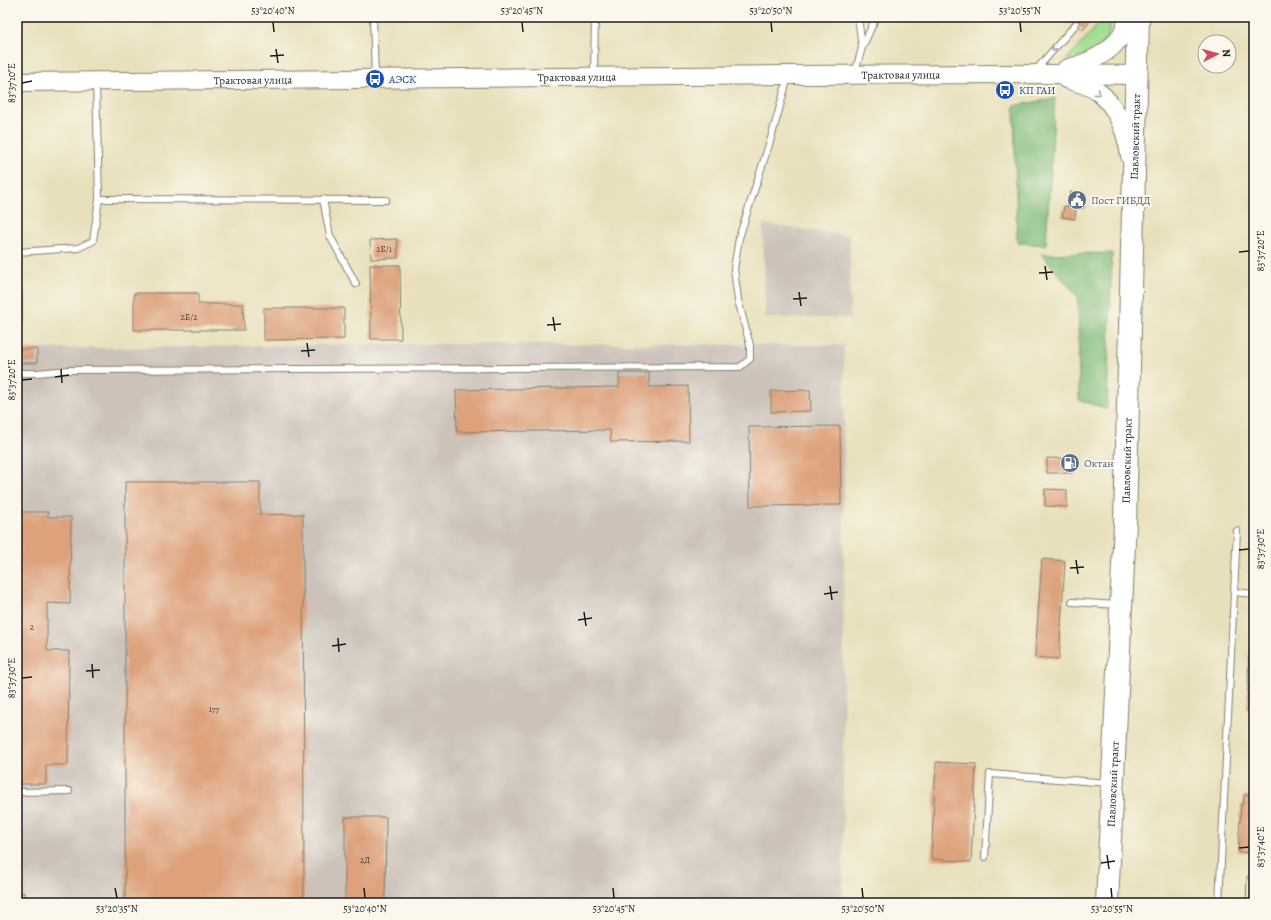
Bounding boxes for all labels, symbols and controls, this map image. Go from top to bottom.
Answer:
text: 53°20'40"N [251,4,295,17]
text: 53°20'45"N [501,4,543,17]
text: 53°20'50"N [749,4,793,17]
text: 53°20'55"N [999,4,1041,17]
north arrow [1197,34,1237,74]
one-way arrow [1051,44,1058,52]
text: N [1219,48,1234,58]
text: 83°37'10"E [5,63,18,103]
street label: Трактовая улица [862,67,941,82]
bus stop icon: АЭСК [364,68,386,90]
street label: Трактовая улица [538,69,617,85]
street label: Трактовая улица [214,72,293,88]
place label: АЭСК [388,72,416,87]
bus stop icon: КП ГАИ [994,79,1016,101]
place label: КП ГАИ [1019,83,1056,98]
one-way arrow [1094,89,1101,96]
street label: Павловский тракт [1126,93,1144,180]
public building icon: Пост ГИБДД [1066,189,1088,211]
place label: Пост ГИБДД [1091,193,1150,208]
text: 83°37'20"E [1254,230,1267,272]
house number: 2Б/1 [376,243,392,255]
house number: 2Б/2 [181,311,198,323]
text: 83°37'20"E [5,359,18,401]
street label: Павловский тракт [1118,417,1135,504]
fuel station icon: Октан [1059,452,1081,474]
place label: Октан [1084,456,1114,471]
text: 83°37'30"E [1254,529,1267,569]
house number: 2 [30,621,35,633]
text: 83°37'30"E [5,658,18,698]
house number: 177 [209,703,220,715]
street label: Павловский тракт [1103,741,1122,828]
text: 83°37'40"E [1254,826,1267,867]
house number: 2Д [360,854,370,866]
text: 53°20'35"N [96,902,138,915]
text: 53°20'40"N [343,902,387,915]
text: 53°20'45"N [593,902,635,915]
text: 53°20'50"N [841,902,885,915]
text: 53°20'55"N [1091,902,1133,915]

